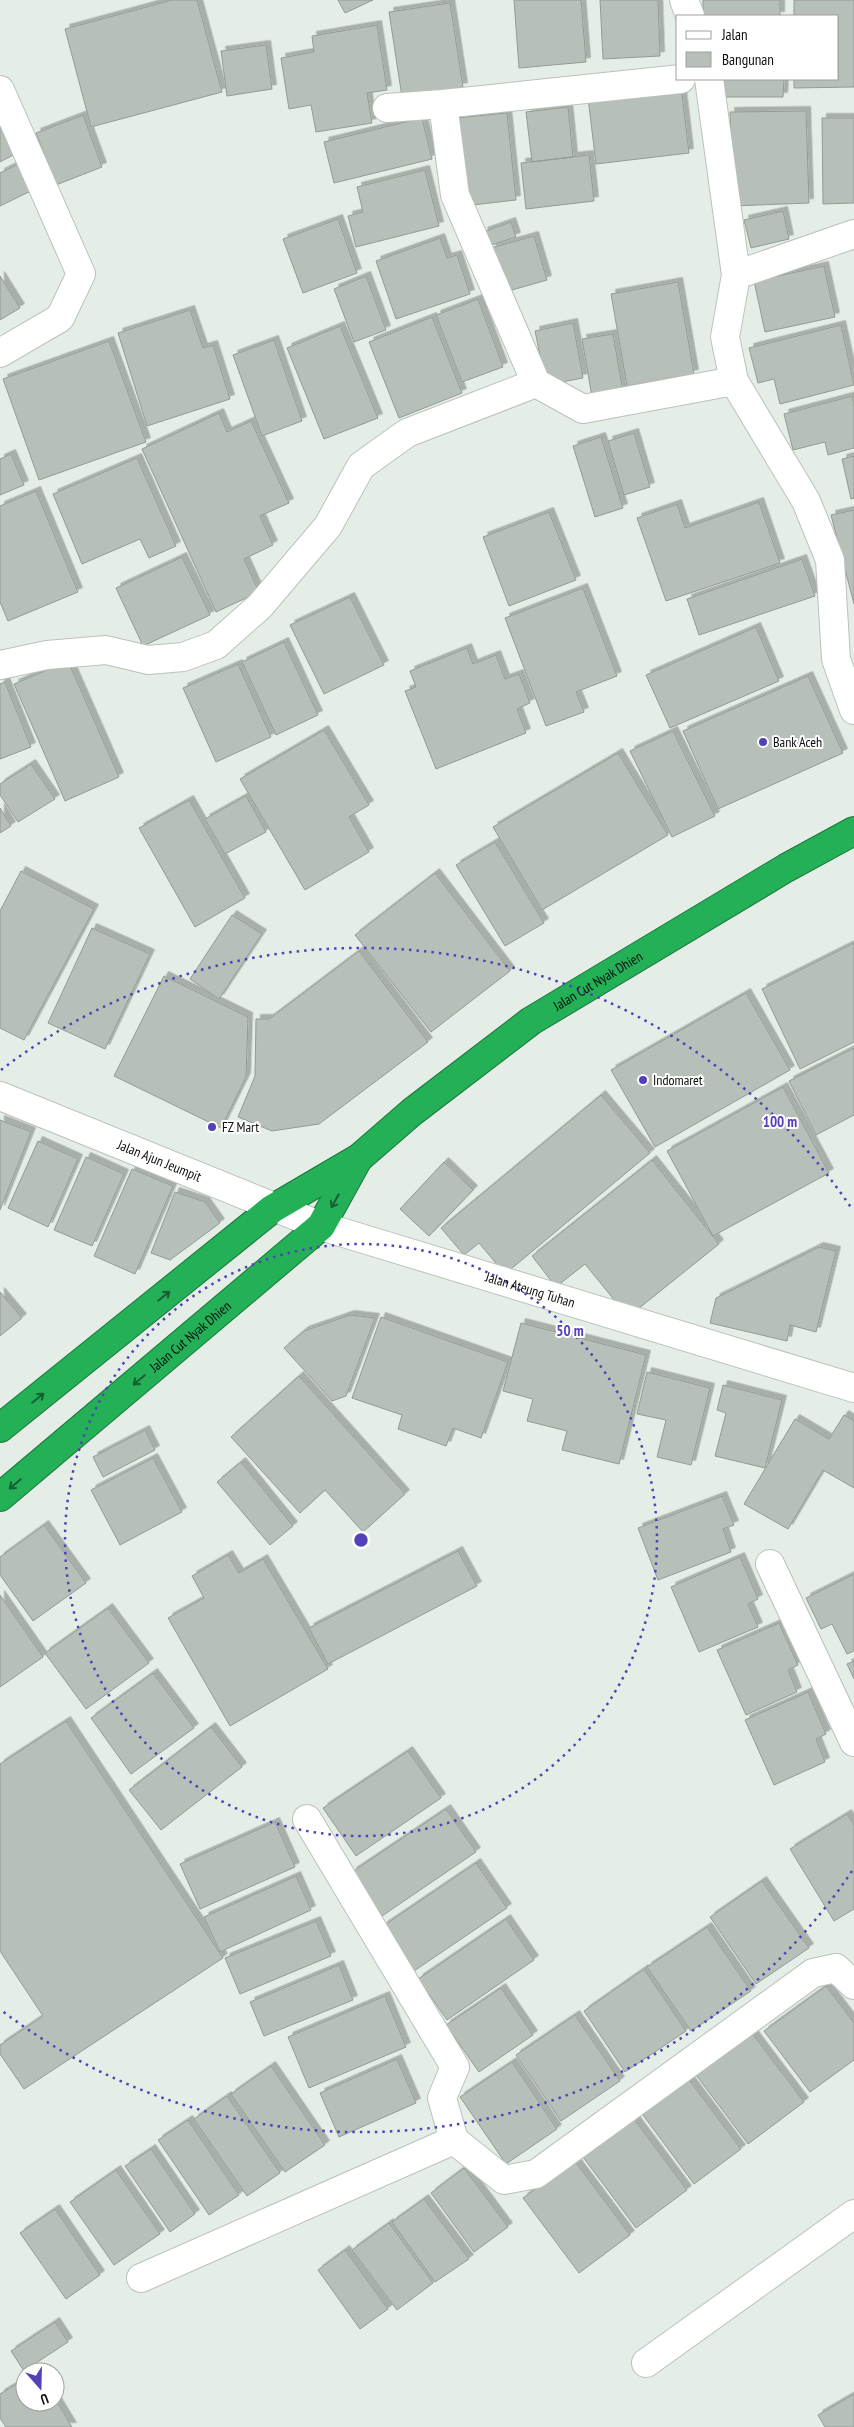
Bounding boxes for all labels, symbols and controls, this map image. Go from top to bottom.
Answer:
legend [676,15,839,80]
text: Jalan [721,25,748,44]
text: Bangunan [722,50,774,69]
place label: Bank Aceh [773,733,822,751]
marker: Bank Aceh [757,736,769,748]
street label: Jalan Cut Nyak Dhien [549,947,646,1015]
place label: Indomaret [653,1071,703,1089]
marker: Indomaret [637,1074,649,1086]
text: 100 m [763,1112,797,1131]
place label: FZ Mart [222,1118,259,1136]
marker: FZ Mart [206,1121,218,1133]
street label: Jalan Ajun Jeumpit [114,1135,204,1186]
one-way arrow [330,1193,340,1208]
street label: Jalan Ateung Tuhan [482,1267,577,1312]
one-way arrow [157,1290,170,1301]
street label: Jalan Cut Nyak Dhien [145,1297,235,1377]
text: 50 m [556,1321,584,1340]
one-way arrow [132,1374,145,1385]
one-way arrow [31,1392,44,1403]
one-way arrow [8,1479,21,1490]
centre of rings [352,1531,370,1549]
north arrow [15,2362,65,2412]
text: U [38,2390,51,2409]

